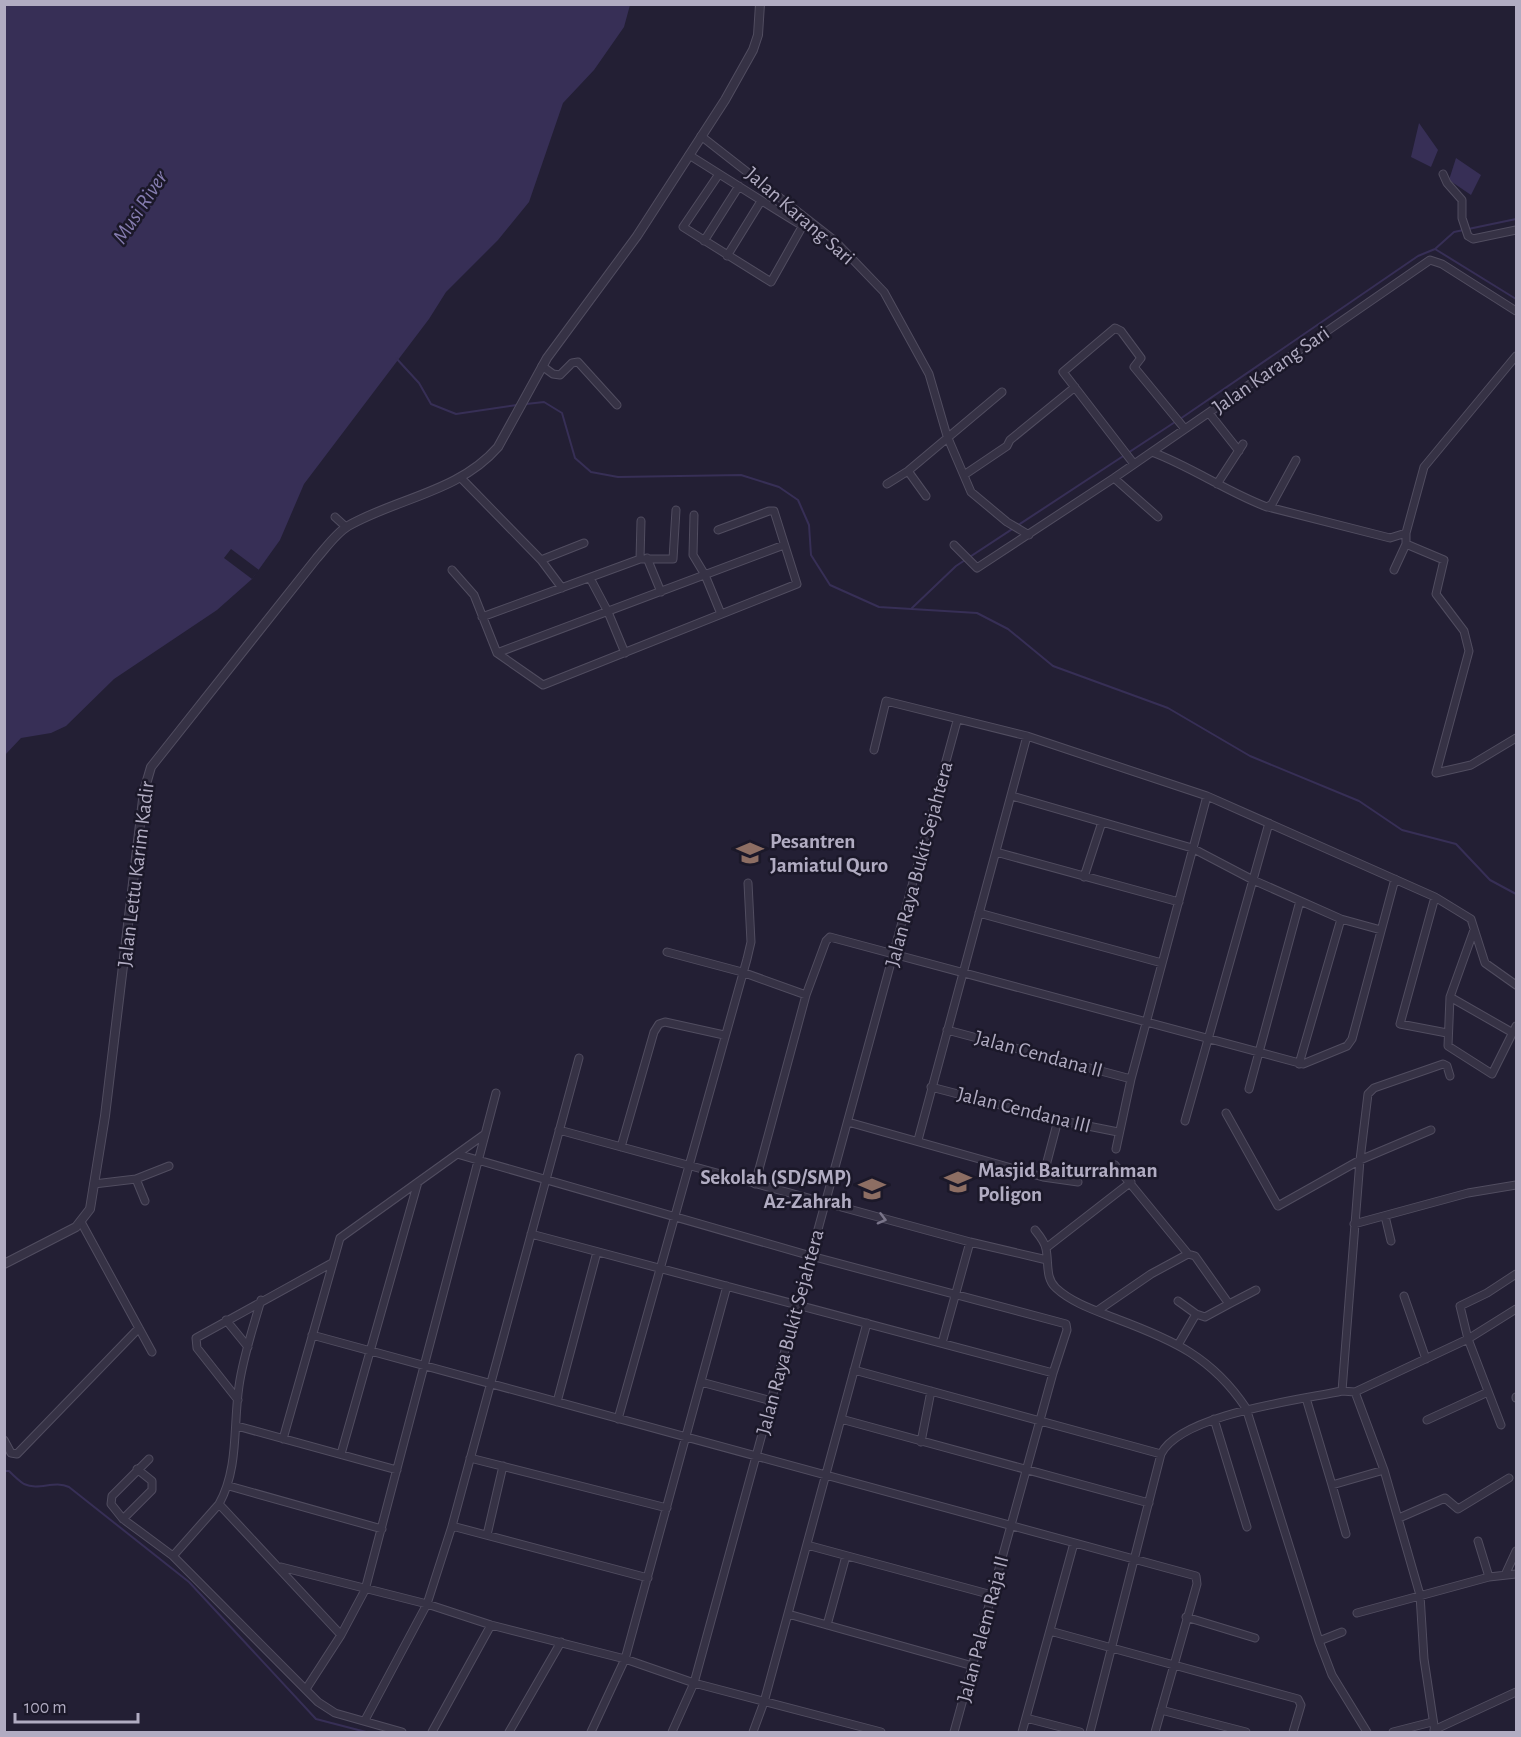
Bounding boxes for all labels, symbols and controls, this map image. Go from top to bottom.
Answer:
street label: Jalan Karang Sari [741,163,859,269]
water label: Musi River [108,166,172,247]
street label: Jalan Karang Sari [1209,322,1333,418]
street label: Jalan Raya Bukit Sejahtera [881,759,957,969]
street label: Jalan Lettu Karim Kadir [114,780,158,968]
place label: Pesantren Jamiatul Quro [770,831,888,877]
school or university icon: Pesantren Jamiatul Quro [735,838,765,868]
street label: Jalan Cendana II [973,1027,1105,1081]
street label: Jalan Cendana III [955,1083,1093,1137]
place label: Masjid Baiturrahman Poligon [978,1160,1158,1205]
place label: Sekolah (SD/SMP) Az-Zahrah [700,1167,852,1212]
school or university icon: Masjid Baiturrahman Poligon [943,1167,973,1197]
school or university icon: Sekolah (SD/SMP) Az-Zahrah [857,1174,887,1204]
one-way arrow [877,1211,887,1224]
street label: Jalan Raya Bukit Sejahtera [752,1227,828,1437]
street label: Jalan Palem Raja II [953,1553,1013,1705]
scale bar [15,1686,138,1724]
text: 100 m [24,1699,67,1717]

